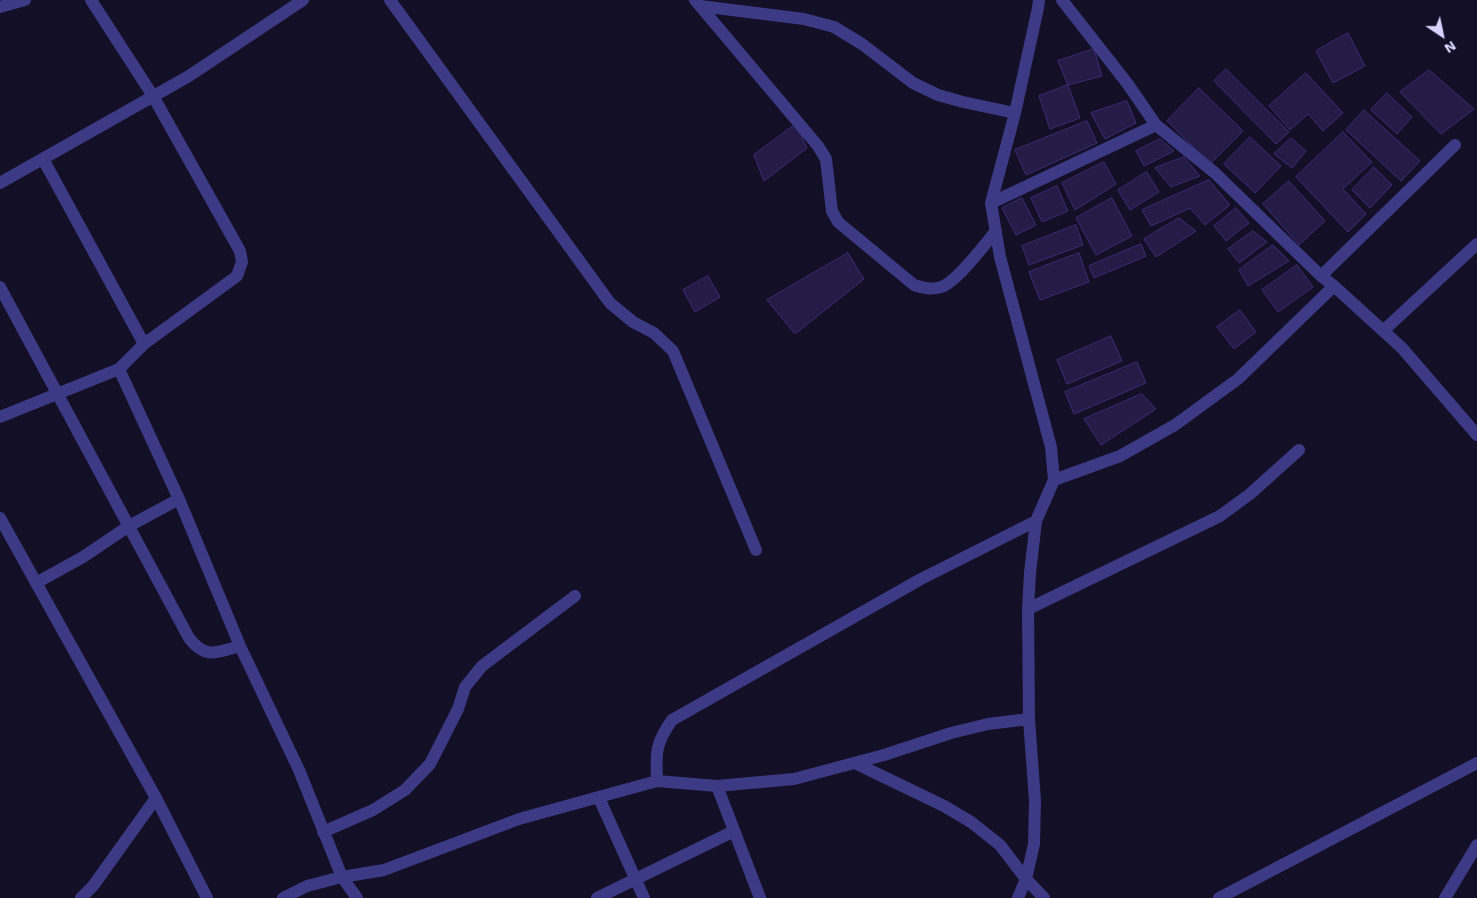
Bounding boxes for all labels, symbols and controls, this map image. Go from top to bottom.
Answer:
north arrow [1417,10,1467,60]
text: N [1442,38,1459,57]

